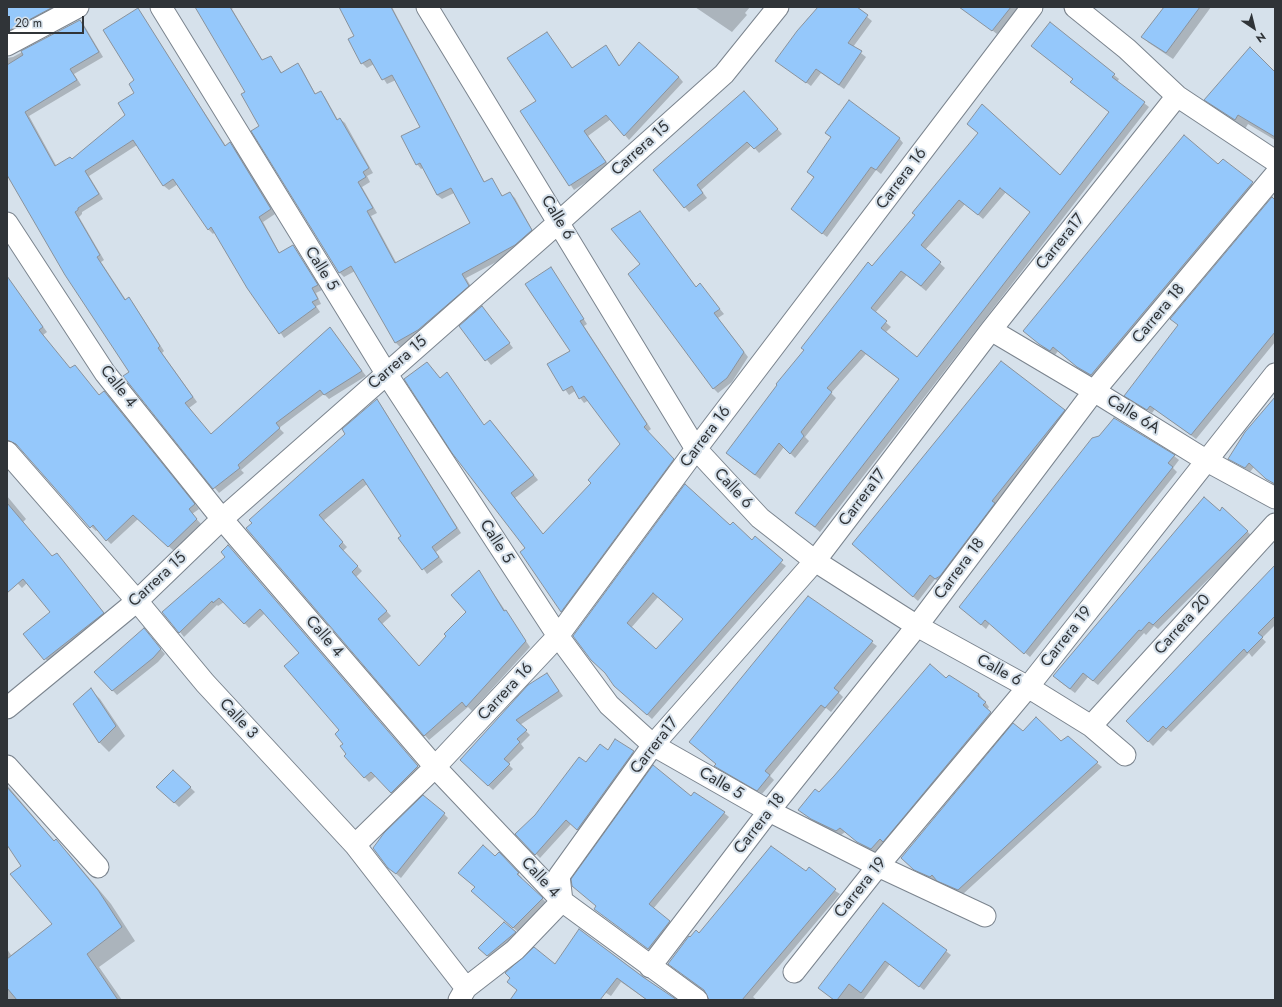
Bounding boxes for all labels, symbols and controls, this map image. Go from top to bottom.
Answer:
scale bar [10,8,86,34]
north arrow [1234,8,1274,48]
text: 20 m [15,14,42,32]
text: N [1253,29,1269,47]
street label: Carrera 15 [608,118,674,180]
street label: Carrera 16 [873,144,931,214]
street label: Calle 6 [536,192,578,244]
street label: Carrera17 [1033,210,1089,274]
street label: Calle 5 [300,244,342,294]
street label: Carrera 18 [1129,280,1189,348]
street label: Carrera 15 [365,332,431,394]
street label: Calle 4 [96,362,140,412]
street label: Calle 6A [1103,391,1163,439]
street label: Carrera 16 [677,402,735,472]
street label: Calle 6 [710,465,756,513]
street label: Carrera17 [835,466,891,530]
street label: Calle 5 [475,517,517,567]
street label: Carrera 18 [931,535,989,603]
street label: Carrera 15 [125,548,191,612]
street label: Carrera 20 [1151,591,1215,659]
street label: Carrera 19 [1037,603,1097,671]
street label: Calle 4 [301,612,347,662]
street label: Calle 6 [973,651,1025,691]
street label: Carrera 16 [474,659,538,725]
street label: Calle 3 [215,695,261,743]
street label: Carrera17 [627,714,683,778]
street label: Calle 5 [695,764,747,804]
street label: Carrera 18 [730,790,790,858]
street label: Calle 4 [516,854,564,902]
street label: Carrera 19 [831,854,891,922]

